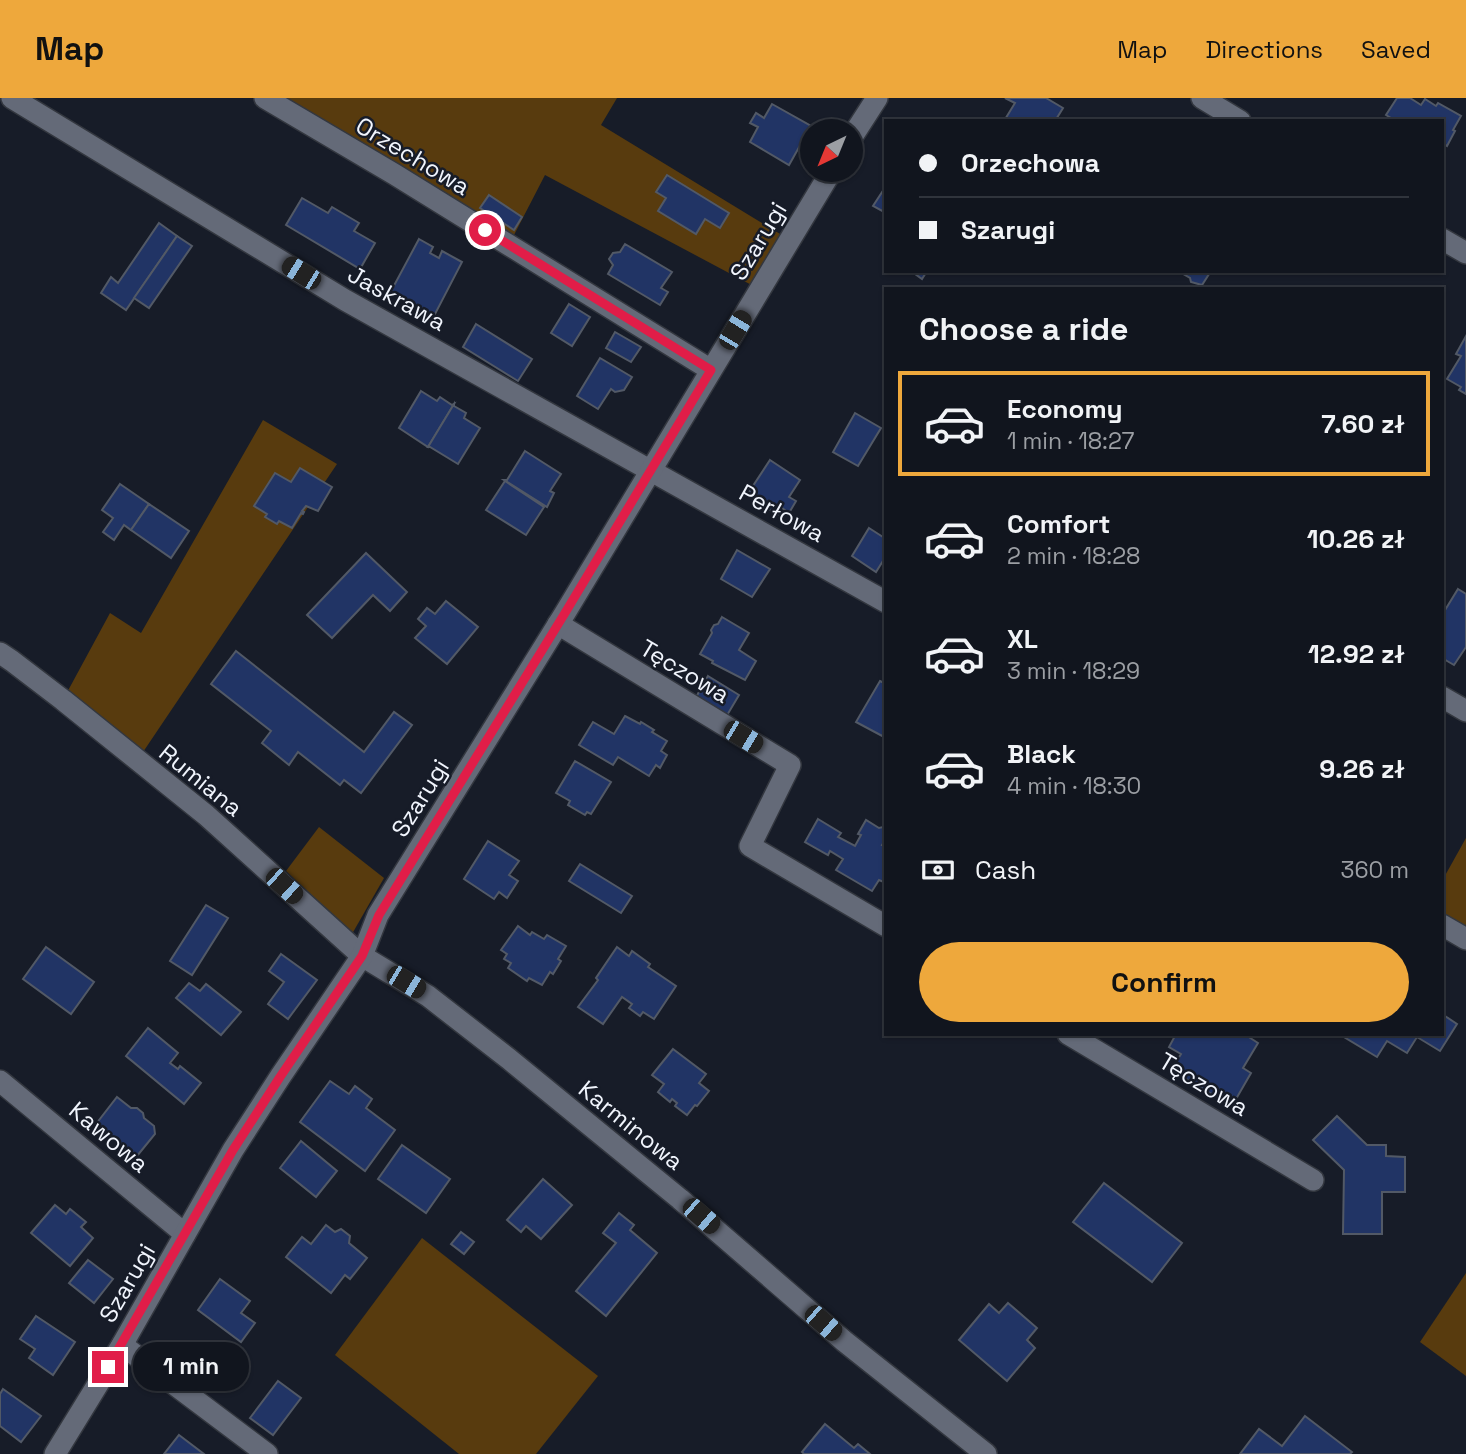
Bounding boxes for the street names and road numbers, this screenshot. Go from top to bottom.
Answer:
street label: Orzechowa [350,110,476,202]
street label: Szarugi [723,196,793,286]
street label: Jaskrawa [342,258,452,338]
street label: Perłowa [734,477,830,549]
street label: Tęczowa [634,632,736,710]
street label: Rumiana [153,737,249,823]
street label: Szarugi [384,753,456,843]
street label: Tęczowa [1153,1045,1255,1123]
street label: Karminowa [572,1073,690,1177]
street label: Kawowa [63,1095,155,1179]
street label: Szarugi [92,1238,162,1328]

